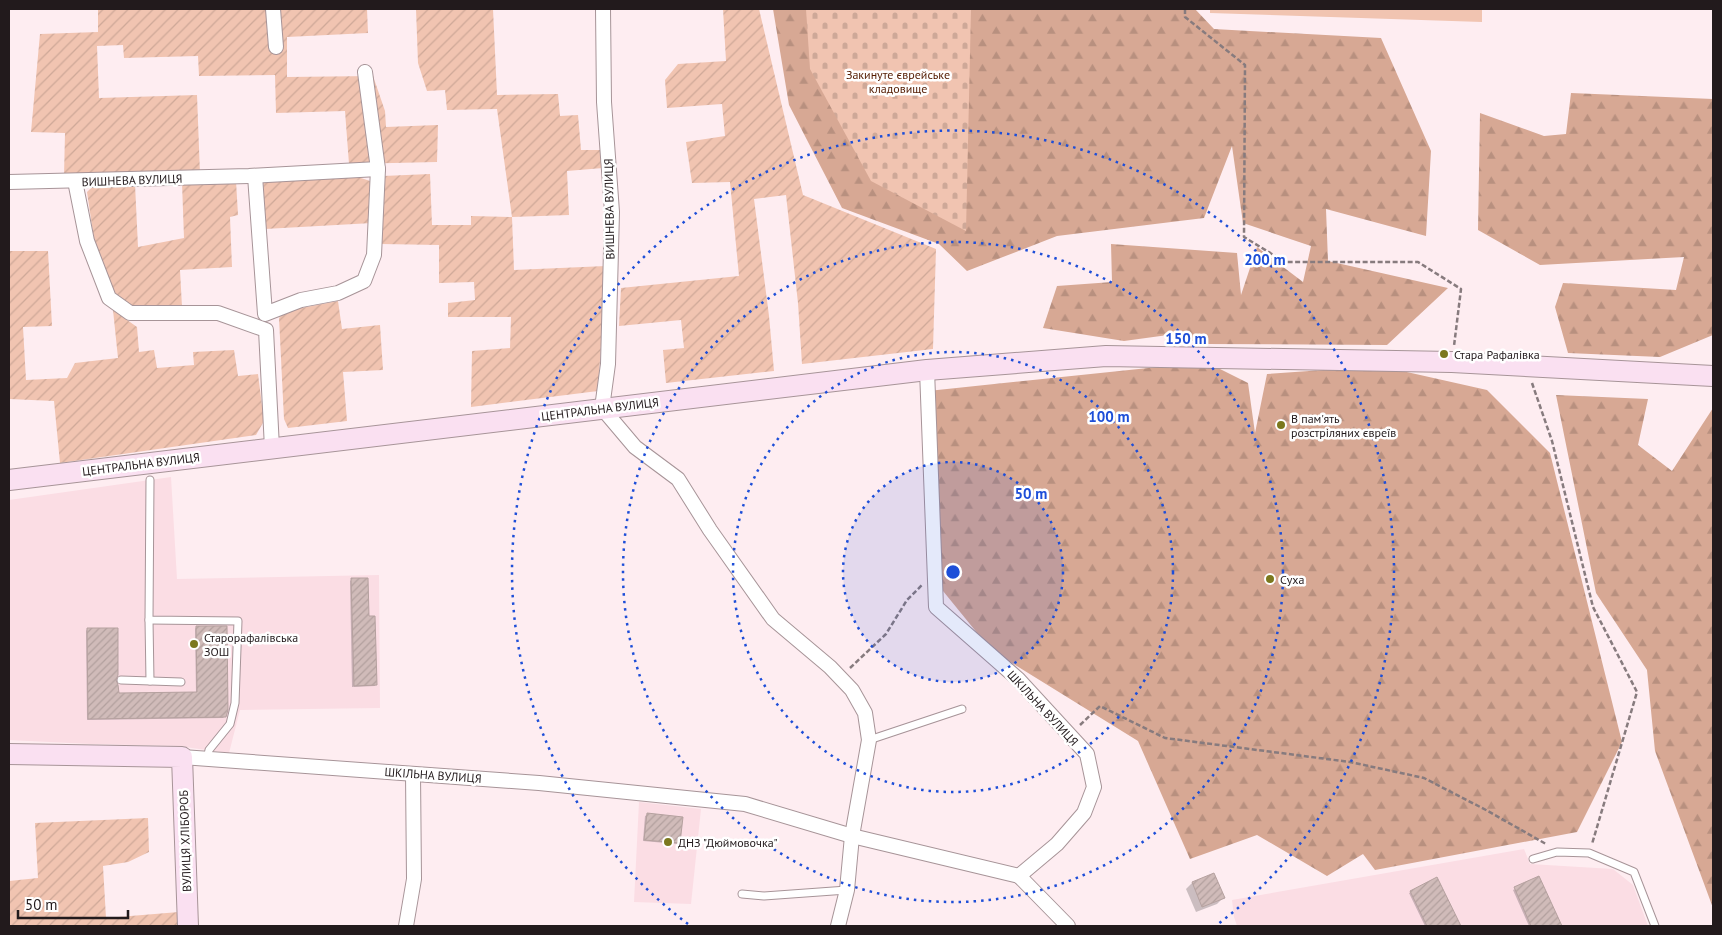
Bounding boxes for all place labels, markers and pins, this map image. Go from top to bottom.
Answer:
place label: Стара Рафалівка [1454,347,1540,362]
marker: Стара Рафалівка [1438,348,1450,360]
place label: В пам'ять розстріляних євреїв [1291,411,1396,440]
marker: В пам'ять розстріляних євреїв [1275,419,1287,431]
centre of rings [944,563,962,581]
place label: Суха [1280,572,1304,587]
marker: Суха [1264,573,1276,585]
place label: Старорафалівська ЗОШ [204,630,298,659]
marker: Старорафалівська ЗОШ [188,638,200,650]
place label: ДНЗ "Дюймовочка" [678,835,778,850]
marker: ДНЗ "Дюймовочка" [662,836,674,848]

